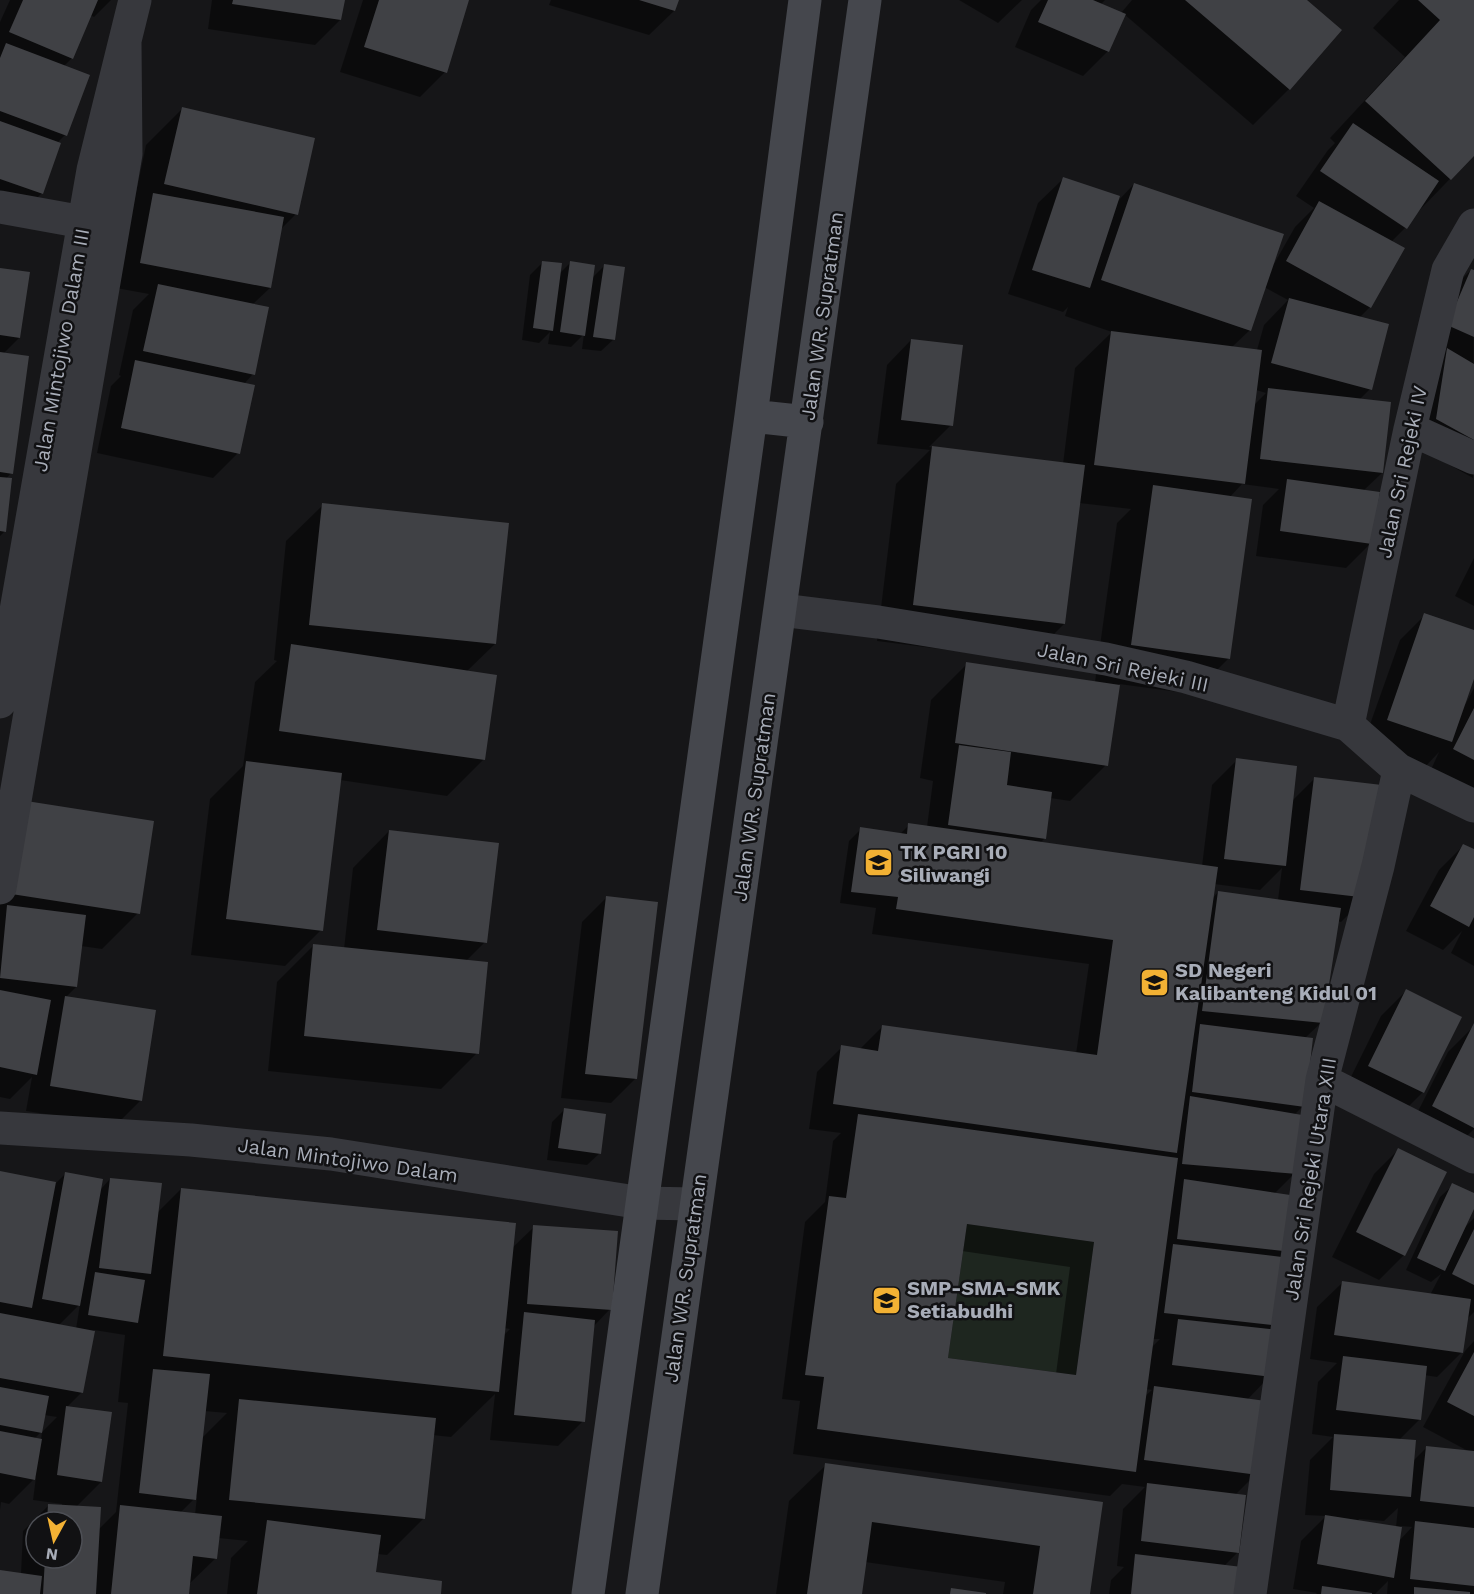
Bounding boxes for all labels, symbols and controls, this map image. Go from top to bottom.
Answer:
street label: Jalan WR. Supratman [795,210,849,422]
street label: Jalan Mintojiwo Dalam III [28,226,94,474]
street label: Jalan Sri Rejeki IV [1372,384,1432,560]
street label: Jalan Sri Rejeki III [1035,637,1211,697]
street label: Jalan WR. Supratman [727,691,781,903]
place label: TK PGRI 10 Siliwangi [900,840,1008,887]
school or university icon: TK PGRI 10 Siliwangi [863,847,895,879]
place label: SD Negeri Kalibanteng Kidul 01 [1175,958,1377,1005]
school or university icon: SD Negeri Kalibanteng Kidul 01 [1138,966,1170,998]
street label: Jalan Sri Rejeki Utara XIII [1279,1056,1341,1302]
street label: Jalan Mintojiwo Dalam [236,1133,460,1187]
street label: Jalan WR. Supratman [658,1172,712,1384]
place label: SMP-SMA-SMK Setiabudhi [907,1276,1061,1323]
school or university icon: SMP-SMA-SMK Setiabudhi [870,1284,902,1316]
north arrow [24,1510,84,1570]
text: N [45,1544,59,1565]

